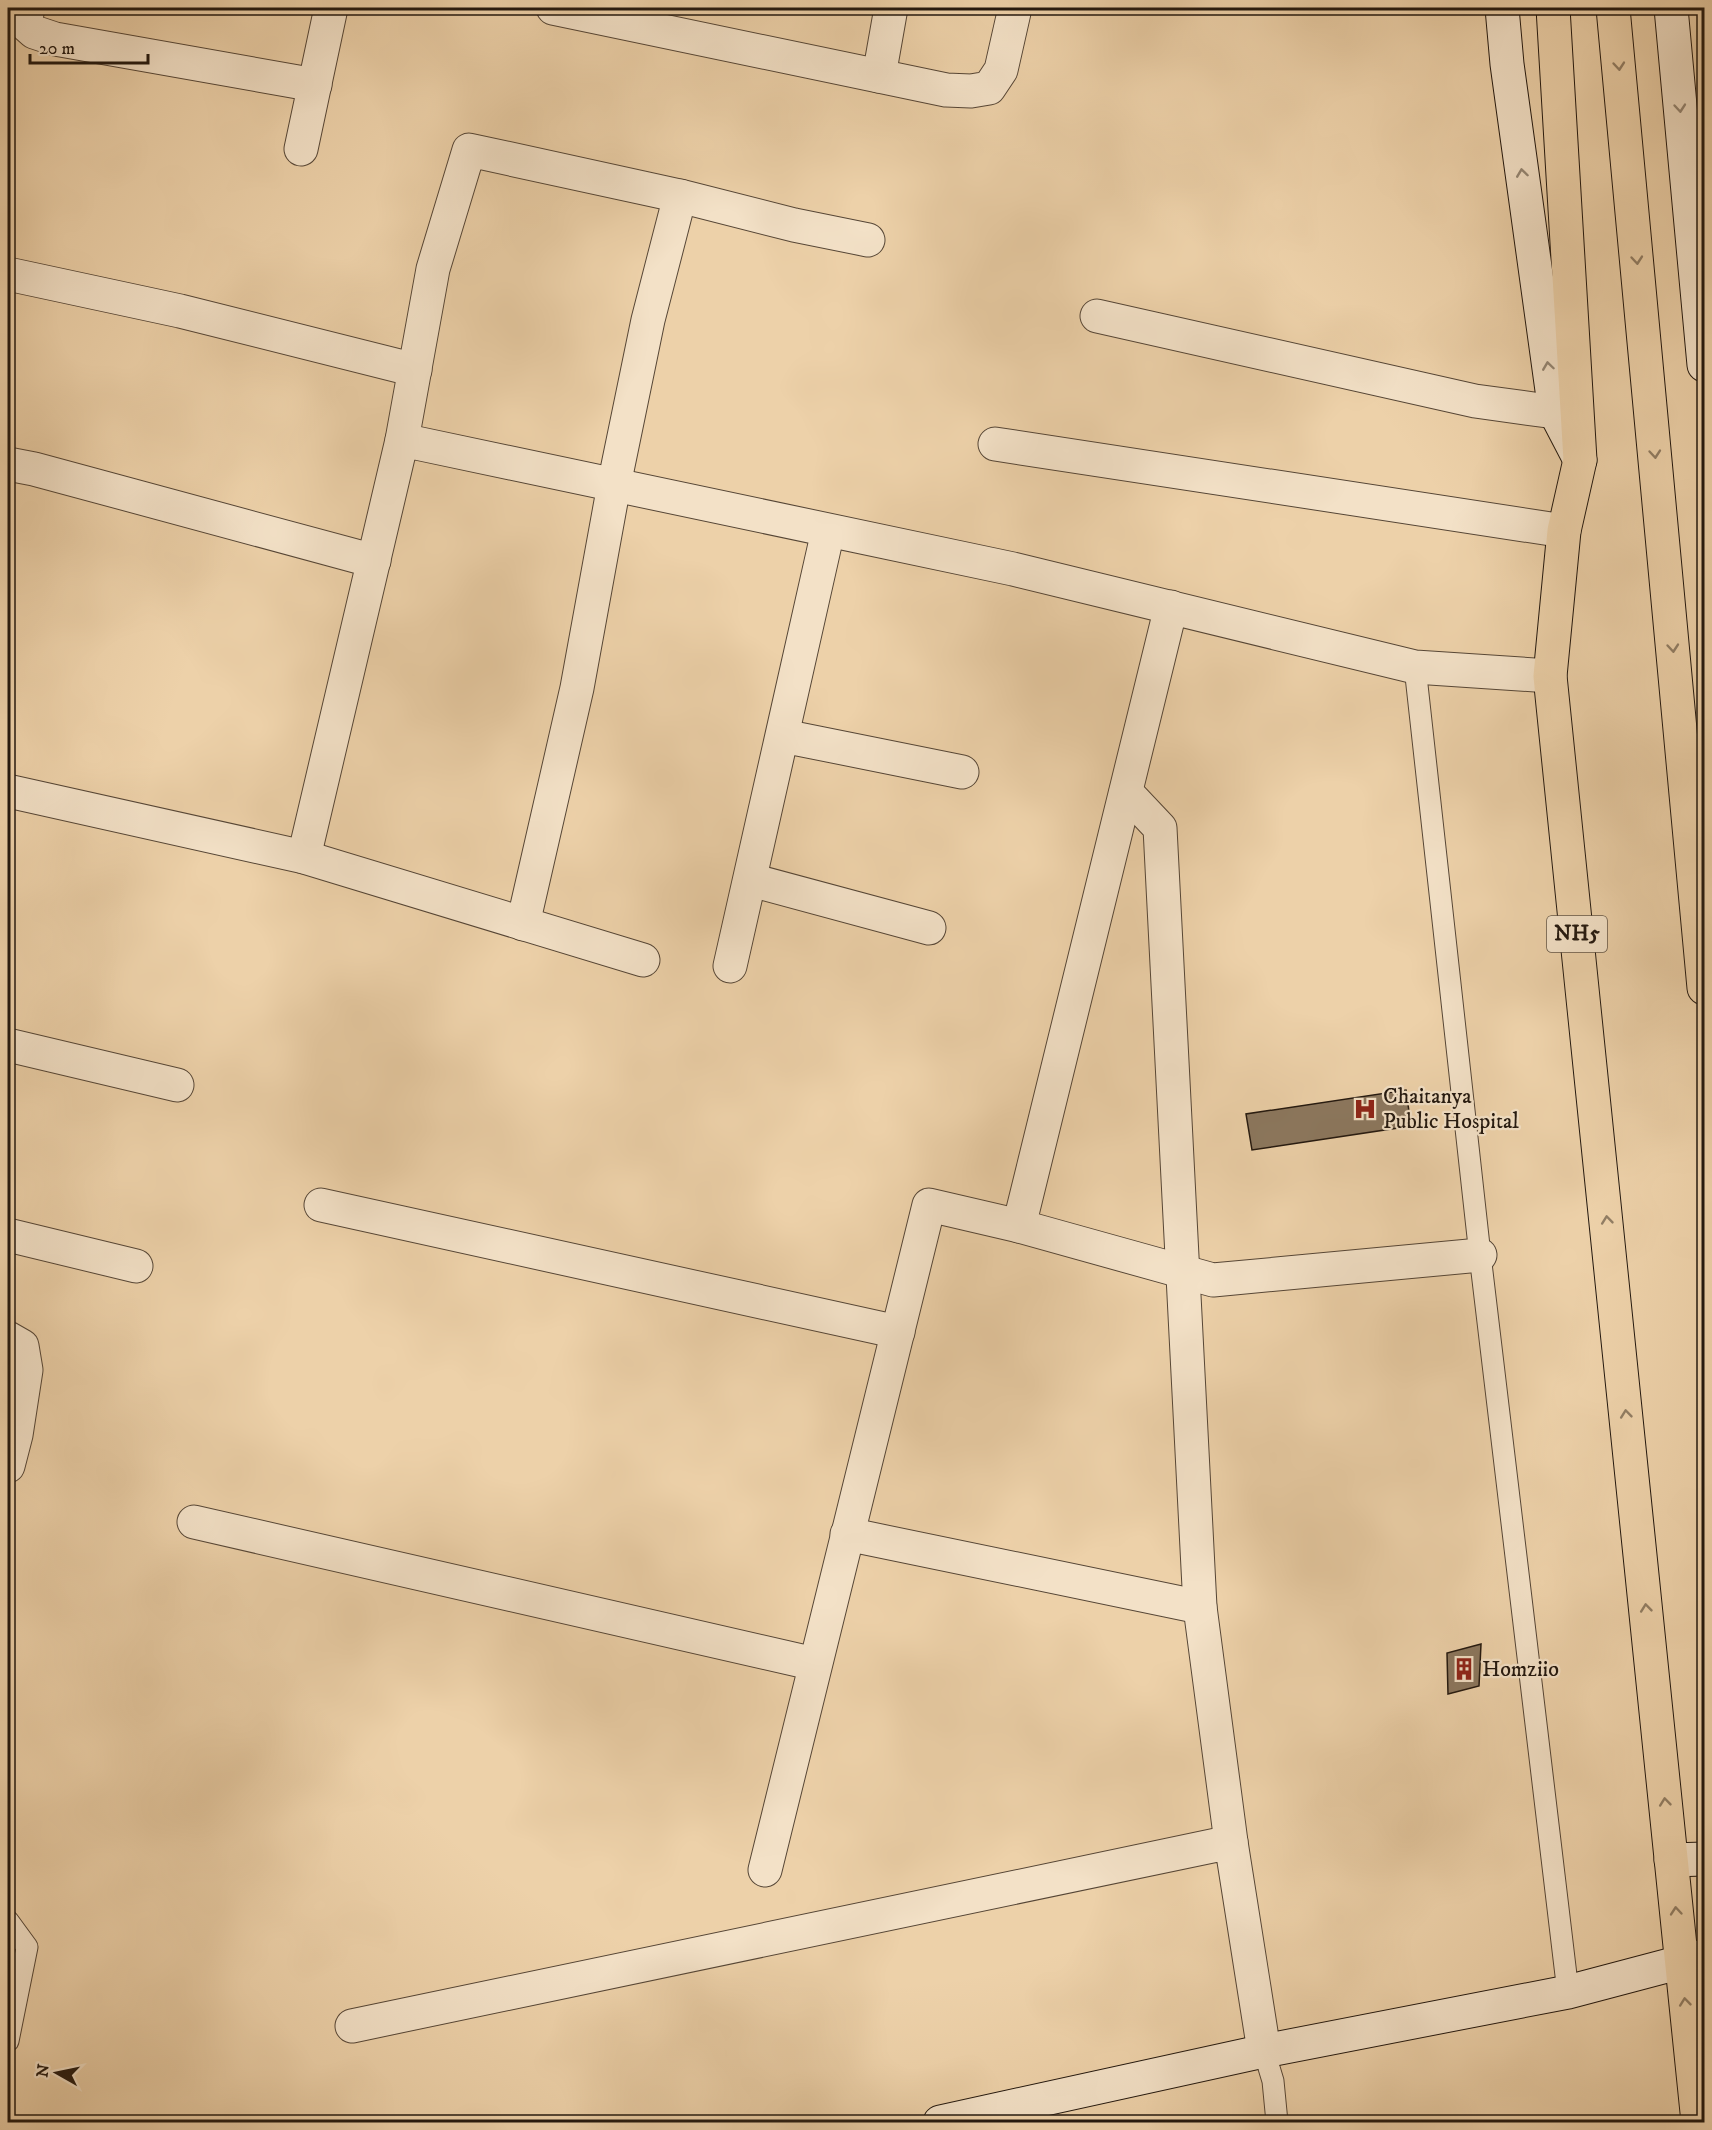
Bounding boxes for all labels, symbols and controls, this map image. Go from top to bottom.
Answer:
scale bar [30,27,148,65]
text: 20 m [39,38,75,60]
one-way arrow [1612,61,1625,70]
one-way arrow [1673,103,1686,112]
one-way arrow [1516,168,1528,177]
one-way arrow [1630,255,1643,264]
one-way arrow [1543,361,1555,371]
one-way arrow [1648,450,1661,459]
one-way arrow [1666,644,1679,653]
road number: NH5 [1547,916,1607,952]
place label: Chaitanya Public Hospital [1383,1083,1519,1135]
hospital icon: Chaitanya Public Hospital [1352,1096,1378,1122]
one-way arrow [1601,1215,1614,1224]
one-way arrow [1620,1409,1633,1418]
one-way arrow [1640,1603,1653,1612]
building icon: Homziio [1451,1656,1477,1682]
place label: Homziio [1482,1656,1559,1683]
one-way arrow [1659,1797,1672,1807]
one-way arrow [1670,1907,1683,1916]
one-way arrow [1679,1997,1692,2006]
north arrow [27,2043,87,2103]
text: N [32,2063,54,2079]

